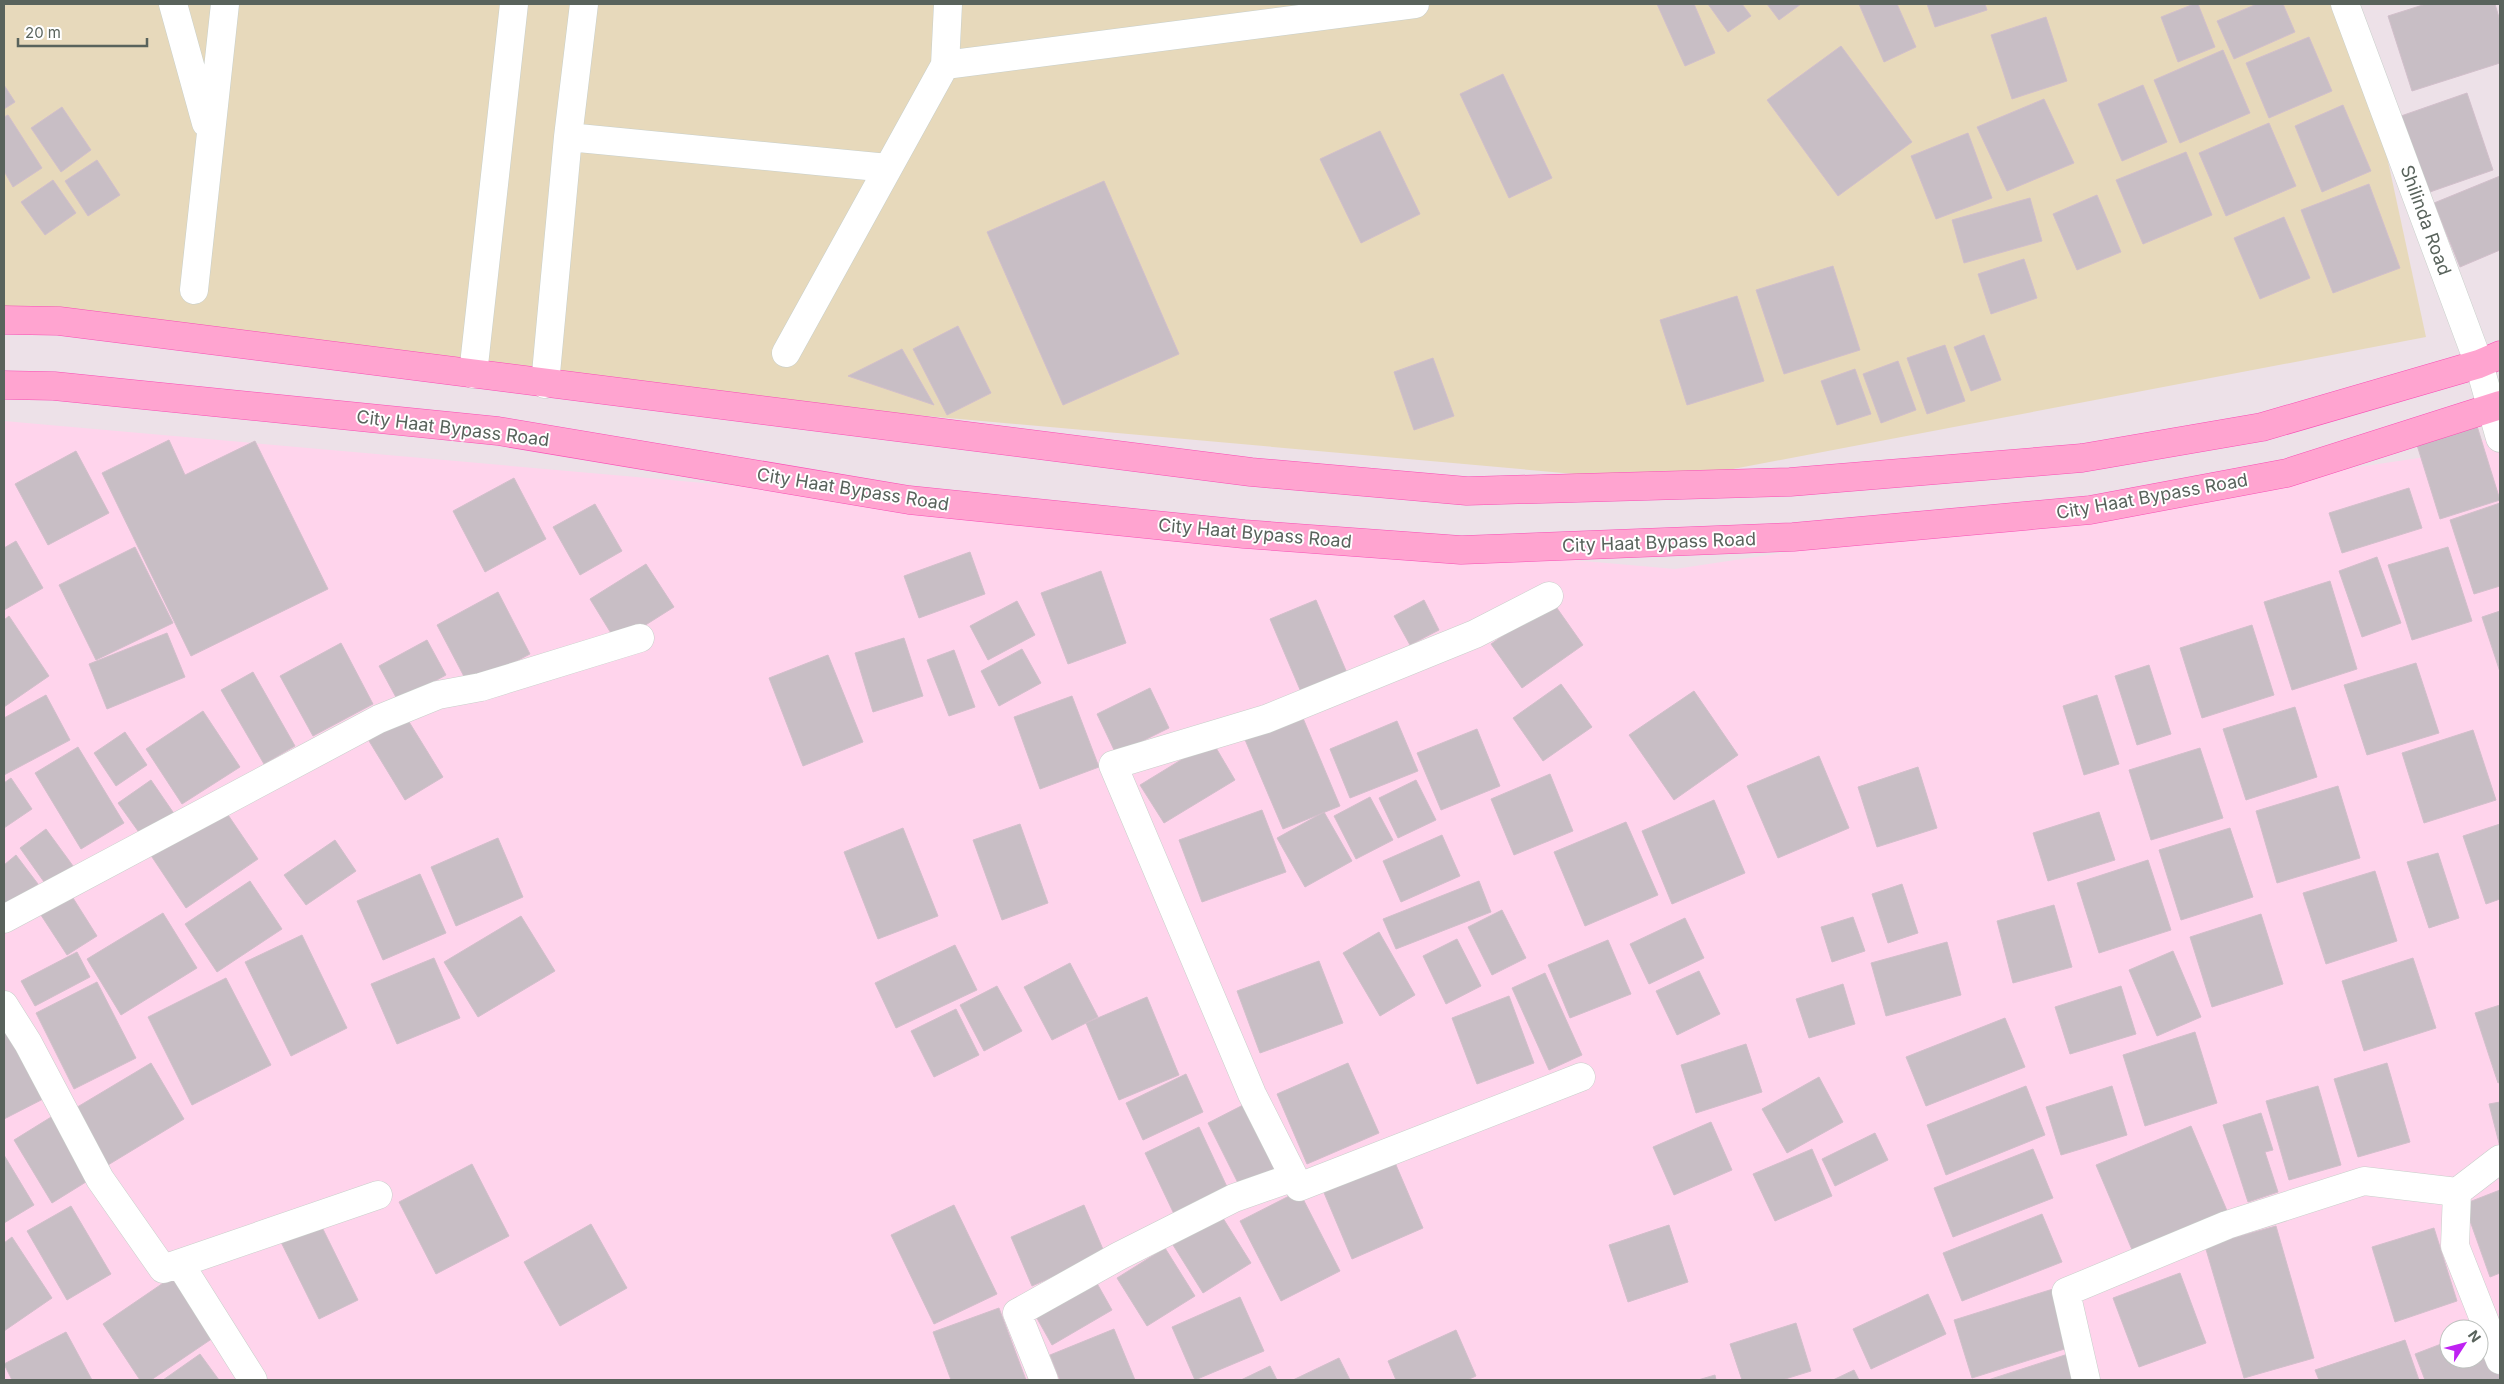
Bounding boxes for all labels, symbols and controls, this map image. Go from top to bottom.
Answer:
scale bar [18,15,146,47]
text: 20 m [25,23,61,42]
street label: Shilinda Road [2396,162,2456,278]
street label: City Haat Bypass Road [355,406,551,450]
street label: City Haat Bypass Road [755,463,951,515]
street label: City Haat Bypass Road [2055,469,2249,523]
street label: City Haat Bypass Road [1157,514,1353,552]
street label: City Haat Bypass Road [1562,528,1756,556]
north arrow [2439,1319,2489,1369]
text: N [2465,1327,2485,1345]

